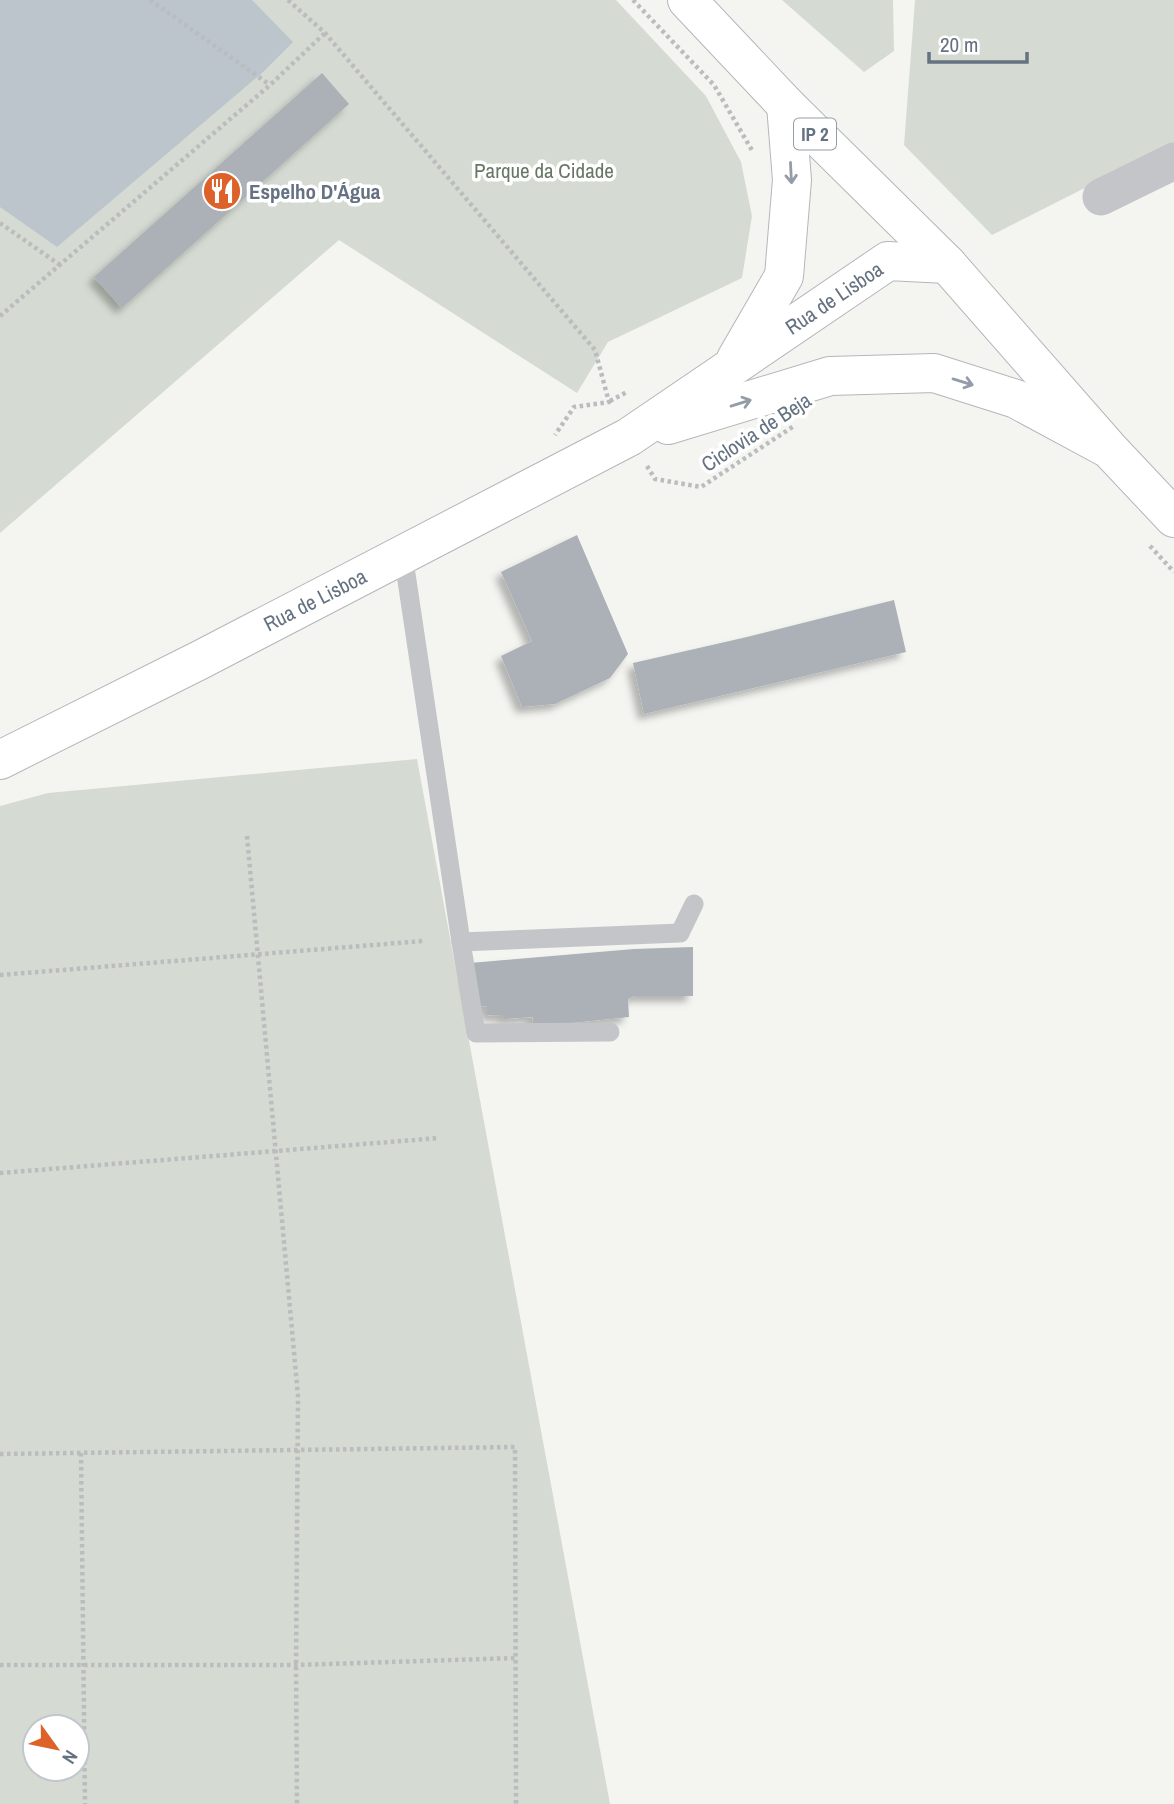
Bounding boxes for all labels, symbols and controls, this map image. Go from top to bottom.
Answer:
scale bar [929,21,1027,65]
text: 20 m [940,30,978,59]
road number: IP 2 [794,118,836,150]
park label: Parque da Cidade [474,156,614,185]
one-way arrow [785,161,798,184]
restaurant icon: Espelho D'Água [201,170,243,212]
place label: Espelho D'Água [249,177,381,206]
street label: Rua de Lisboa [779,254,889,341]
one-way arrow [952,376,974,389]
street label: Ciclovia de Beja [696,385,817,478]
one-way arrow [730,396,752,409]
street label: Rua de Lisboa [259,561,372,638]
north arrow [21,1713,91,1783]
text: N [56,1745,84,1769]

